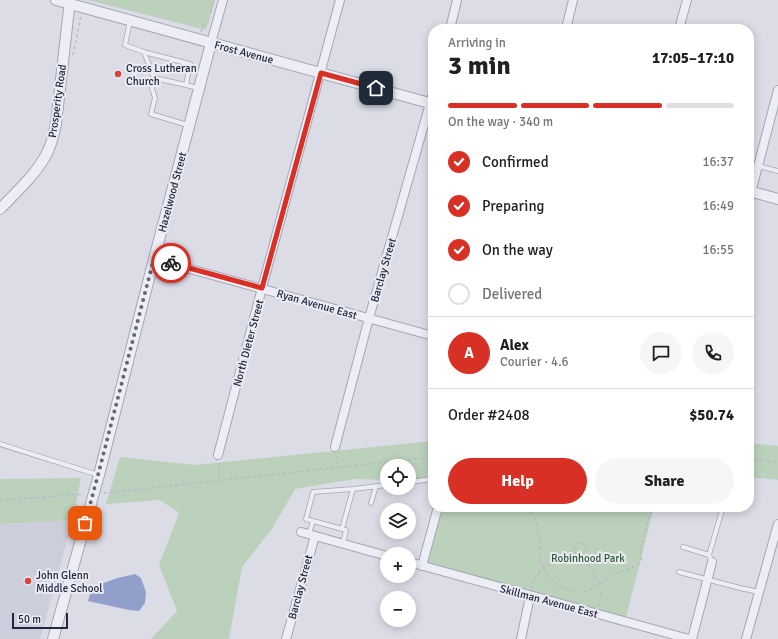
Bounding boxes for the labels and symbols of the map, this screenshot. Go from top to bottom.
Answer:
street label: Frost Avenue [213,38,275,67]
place label: Cross Lutheran Church [126,62,197,88]
street label: Prosperity Road [46,63,69,139]
marker: Cross Lutheran Church [113,69,123,79]
pin [359,71,393,105]
street label: Hazelwood Street [156,150,189,234]
street label: Barclay Street [368,236,399,304]
courier [151,243,191,283]
street label: Ryan Avenue East [275,287,359,322]
street label: North Dieter Street [231,298,266,388]
pin [68,506,102,540]
park label: Robinhood Park [551,552,625,565]
street label: Barclay Street [286,553,315,621]
place label: John Glenn Middle School [36,569,103,595]
marker: John Glenn Middle School [23,576,33,586]
street label: Skillman Avenue East [498,582,599,621]
scale bar [12,611,68,630]

